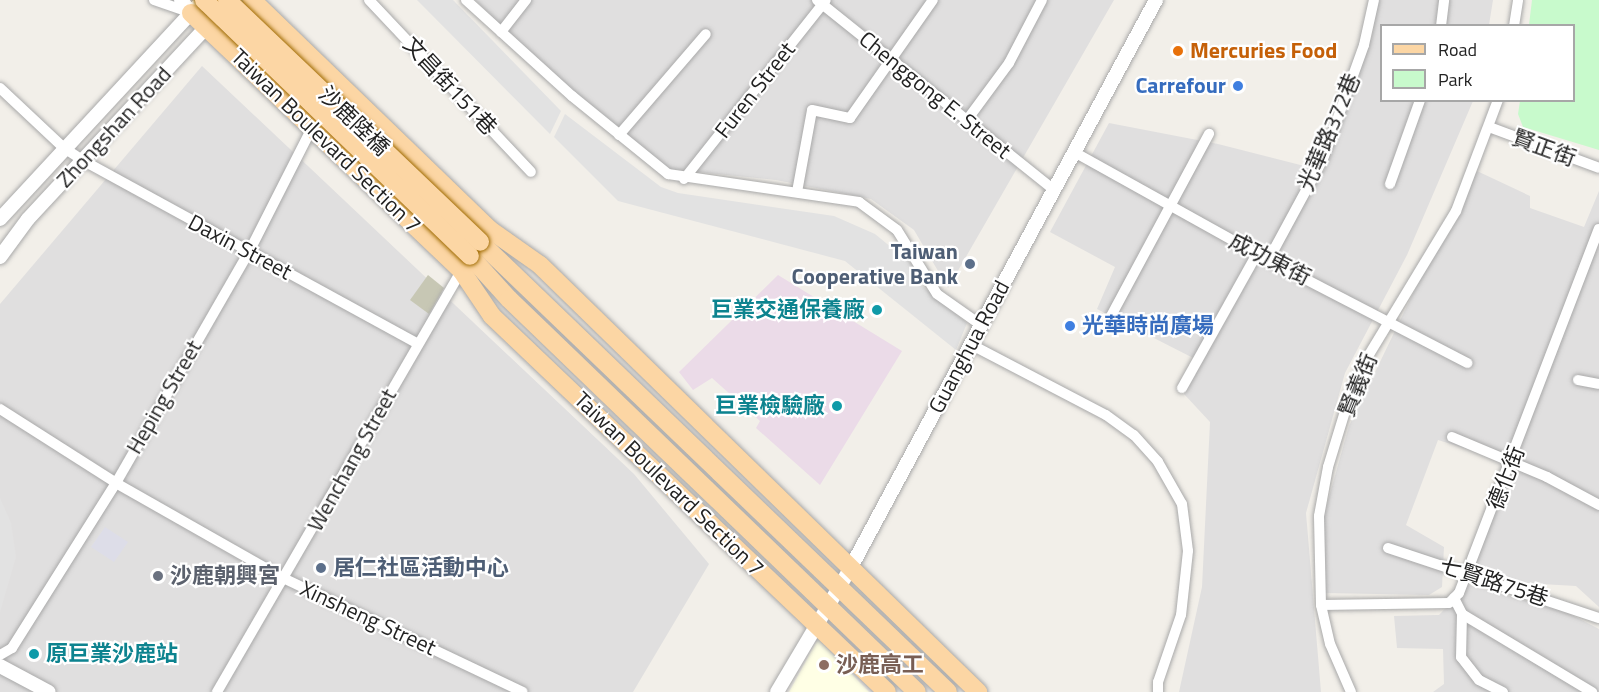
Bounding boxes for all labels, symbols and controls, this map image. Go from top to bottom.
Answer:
legend [1380,24,1575,102]
street label: Chenggong E. Street [854,26,1016,164]
street label: 文昌街151巷 [398,31,502,141]
text: Road [1438,36,1477,63]
street label: Furen Street [709,37,801,143]
place label: Mercuries Food [1190,38,1337,64]
street label: Taiwan Boulevard Section 7 [226,43,426,239]
marker: Mercuries Food [1171,44,1185,58]
street label: Zhongshan Road [51,61,177,193]
text: Park [1438,66,1472,93]
street label: 光華路372巷 [1292,69,1366,195]
place label: Carrefour [1135,73,1226,99]
marker: Carrefour [1231,79,1245,93]
street label: 沙鹿陸橋 [313,81,395,161]
street label: 賢正街 [1508,124,1580,172]
street label: Daxin Street [184,209,296,285]
street label: 成功東街 [1225,227,1315,291]
place label: Taiwan Cooperative Bank [792,238,958,290]
marker: Taiwan Cooperative Bank [963,257,977,271]
street label: Guanghua Road [923,276,1015,418]
place label: 巨業交通保養廠 [711,297,865,323]
marker: 巨業交通保養廠 [870,303,884,317]
place label: 光華時尚廣場 [1082,313,1214,339]
marker: 光華時尚廣場 [1063,319,1077,333]
street label: Heping Street [121,335,207,459]
street label: 賢義街 [1333,349,1383,421]
street label: Wenchang Street [302,384,402,536]
street label: Taiwan Boulevard Section 7 [569,386,769,582]
place label: 巨業檢驗廠 [715,393,825,419]
marker: 巨業檢驗廠 [830,399,844,413]
street label: 德化街 [1482,442,1530,514]
street label: 七賢路75巷 [1436,552,1552,612]
place label: 居仁社區活動中心 [333,555,509,581]
marker: 居仁社區活動中心 [314,561,328,575]
place label: 沙鹿朝興宮 [170,563,280,589]
marker: 沙鹿朝興宮 [151,569,165,583]
street label: Xinsheng Street [296,575,440,661]
place label: 原巨業沙鹿站 [46,641,178,667]
marker: 原巨業沙鹿站 [27,647,41,661]
place label: 沙鹿高工 [836,652,924,678]
marker: 沙鹿高工 [817,658,831,672]

